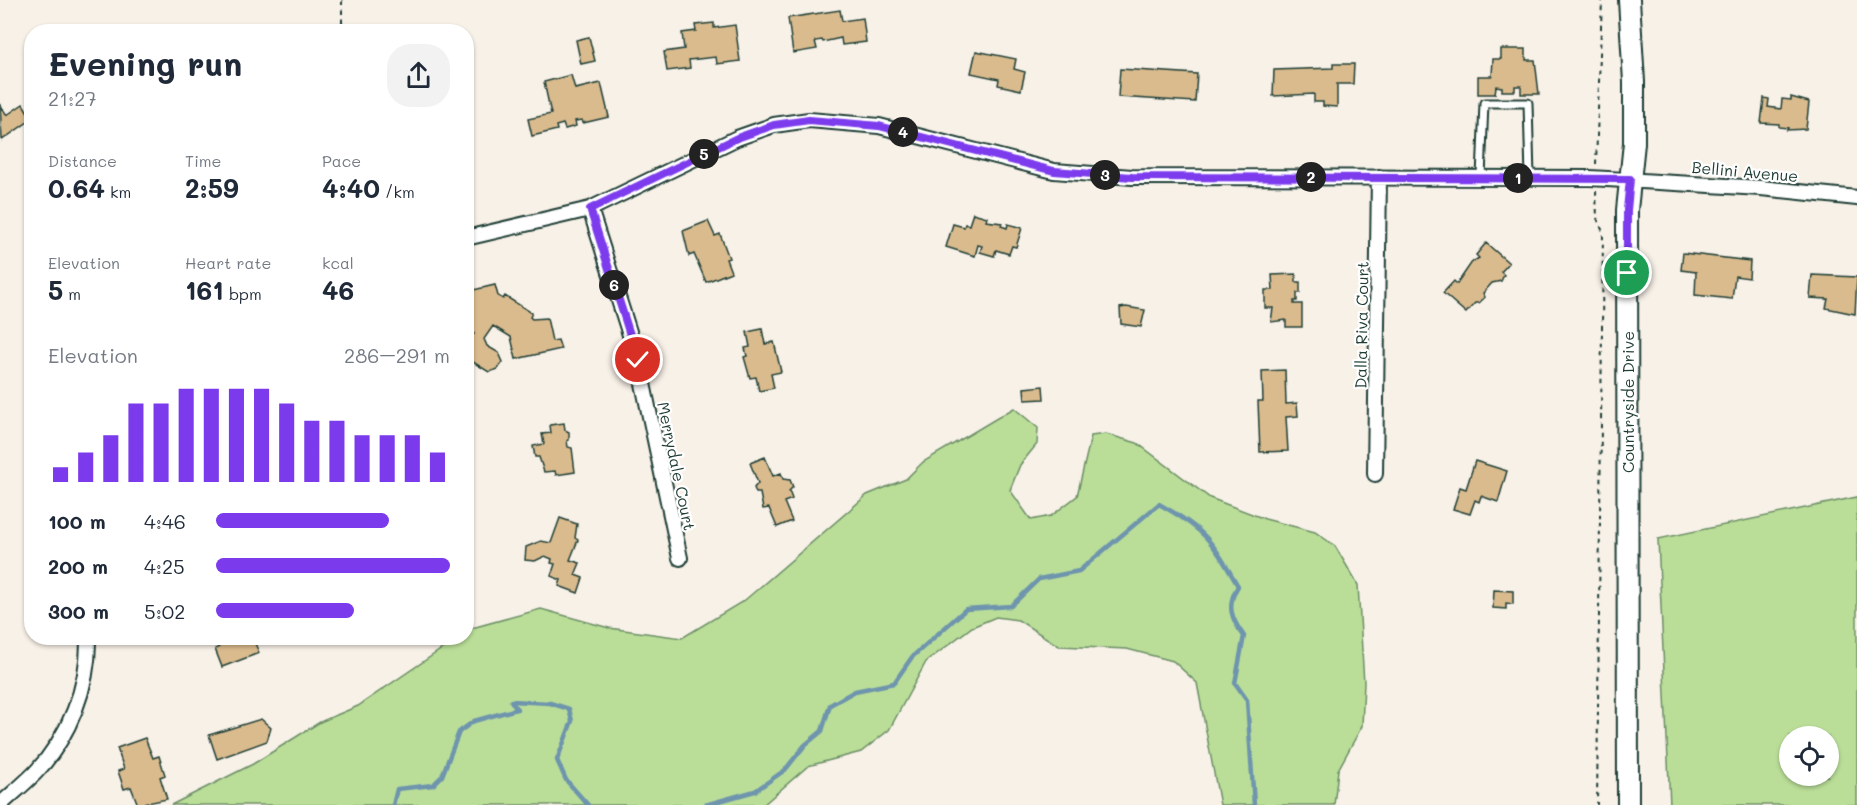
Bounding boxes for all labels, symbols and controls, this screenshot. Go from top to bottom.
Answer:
text: Evening run [48,41,242,84]
button: share [387,44,450,107]
text: 21:27 [48,85,97,111]
pin: 4 [888,117,918,147]
text: 4 [898,121,908,142]
pin: 5 [689,139,719,169]
text: 5 [699,143,709,164]
text: Distance [48,150,117,171]
text: Time [185,150,221,171]
text: Pace [322,150,361,171]
street label: Bellini Avenue [1691,156,1799,186]
pin: 3 [1090,160,1120,190]
pin: 2 [1296,162,1326,192]
pin: 1 [1503,163,1533,193]
text: 3 [1100,164,1110,185]
text: 2 [1307,166,1315,187]
text: 1 [1514,167,1522,188]
text: 0.64 [48,171,105,205]
text: 2:59 [185,171,239,205]
text: 4:40 [322,171,380,205]
text: km [105,181,131,202]
text: /km [380,181,415,202]
pin [1601,247,1652,298]
text: Elevation [48,252,120,273]
text: Heart rate [185,252,271,273]
text: kcal [322,252,354,273]
icon: arrive [1610,256,1643,289]
street label: Dalla Riva Court [1349,261,1373,389]
pin: 6 [599,270,629,300]
text: 5 [48,273,63,307]
text: 161 [185,273,224,307]
text: 46 [322,273,354,307]
text: 6 [609,274,619,295]
text: m [63,283,81,304]
text: bpm [224,283,262,304]
street label: Countryside Drive [1617,331,1638,473]
pin [612,334,663,385]
text: Elevation [48,342,138,368]
text: 286–291 m [344,342,450,368]
icon: check [621,343,654,376]
street label: Merrydale Court [653,400,701,532]
text: 100 m [48,508,106,534]
text: 4:46 [144,508,186,534]
text: 200 m [48,553,108,579]
text: 4:25 [144,553,185,579]
text: 300 m [48,598,109,624]
text: 5:02 [144,598,185,624]
map controls [1779,726,1839,786]
button: locate [1779,726,1839,786]

